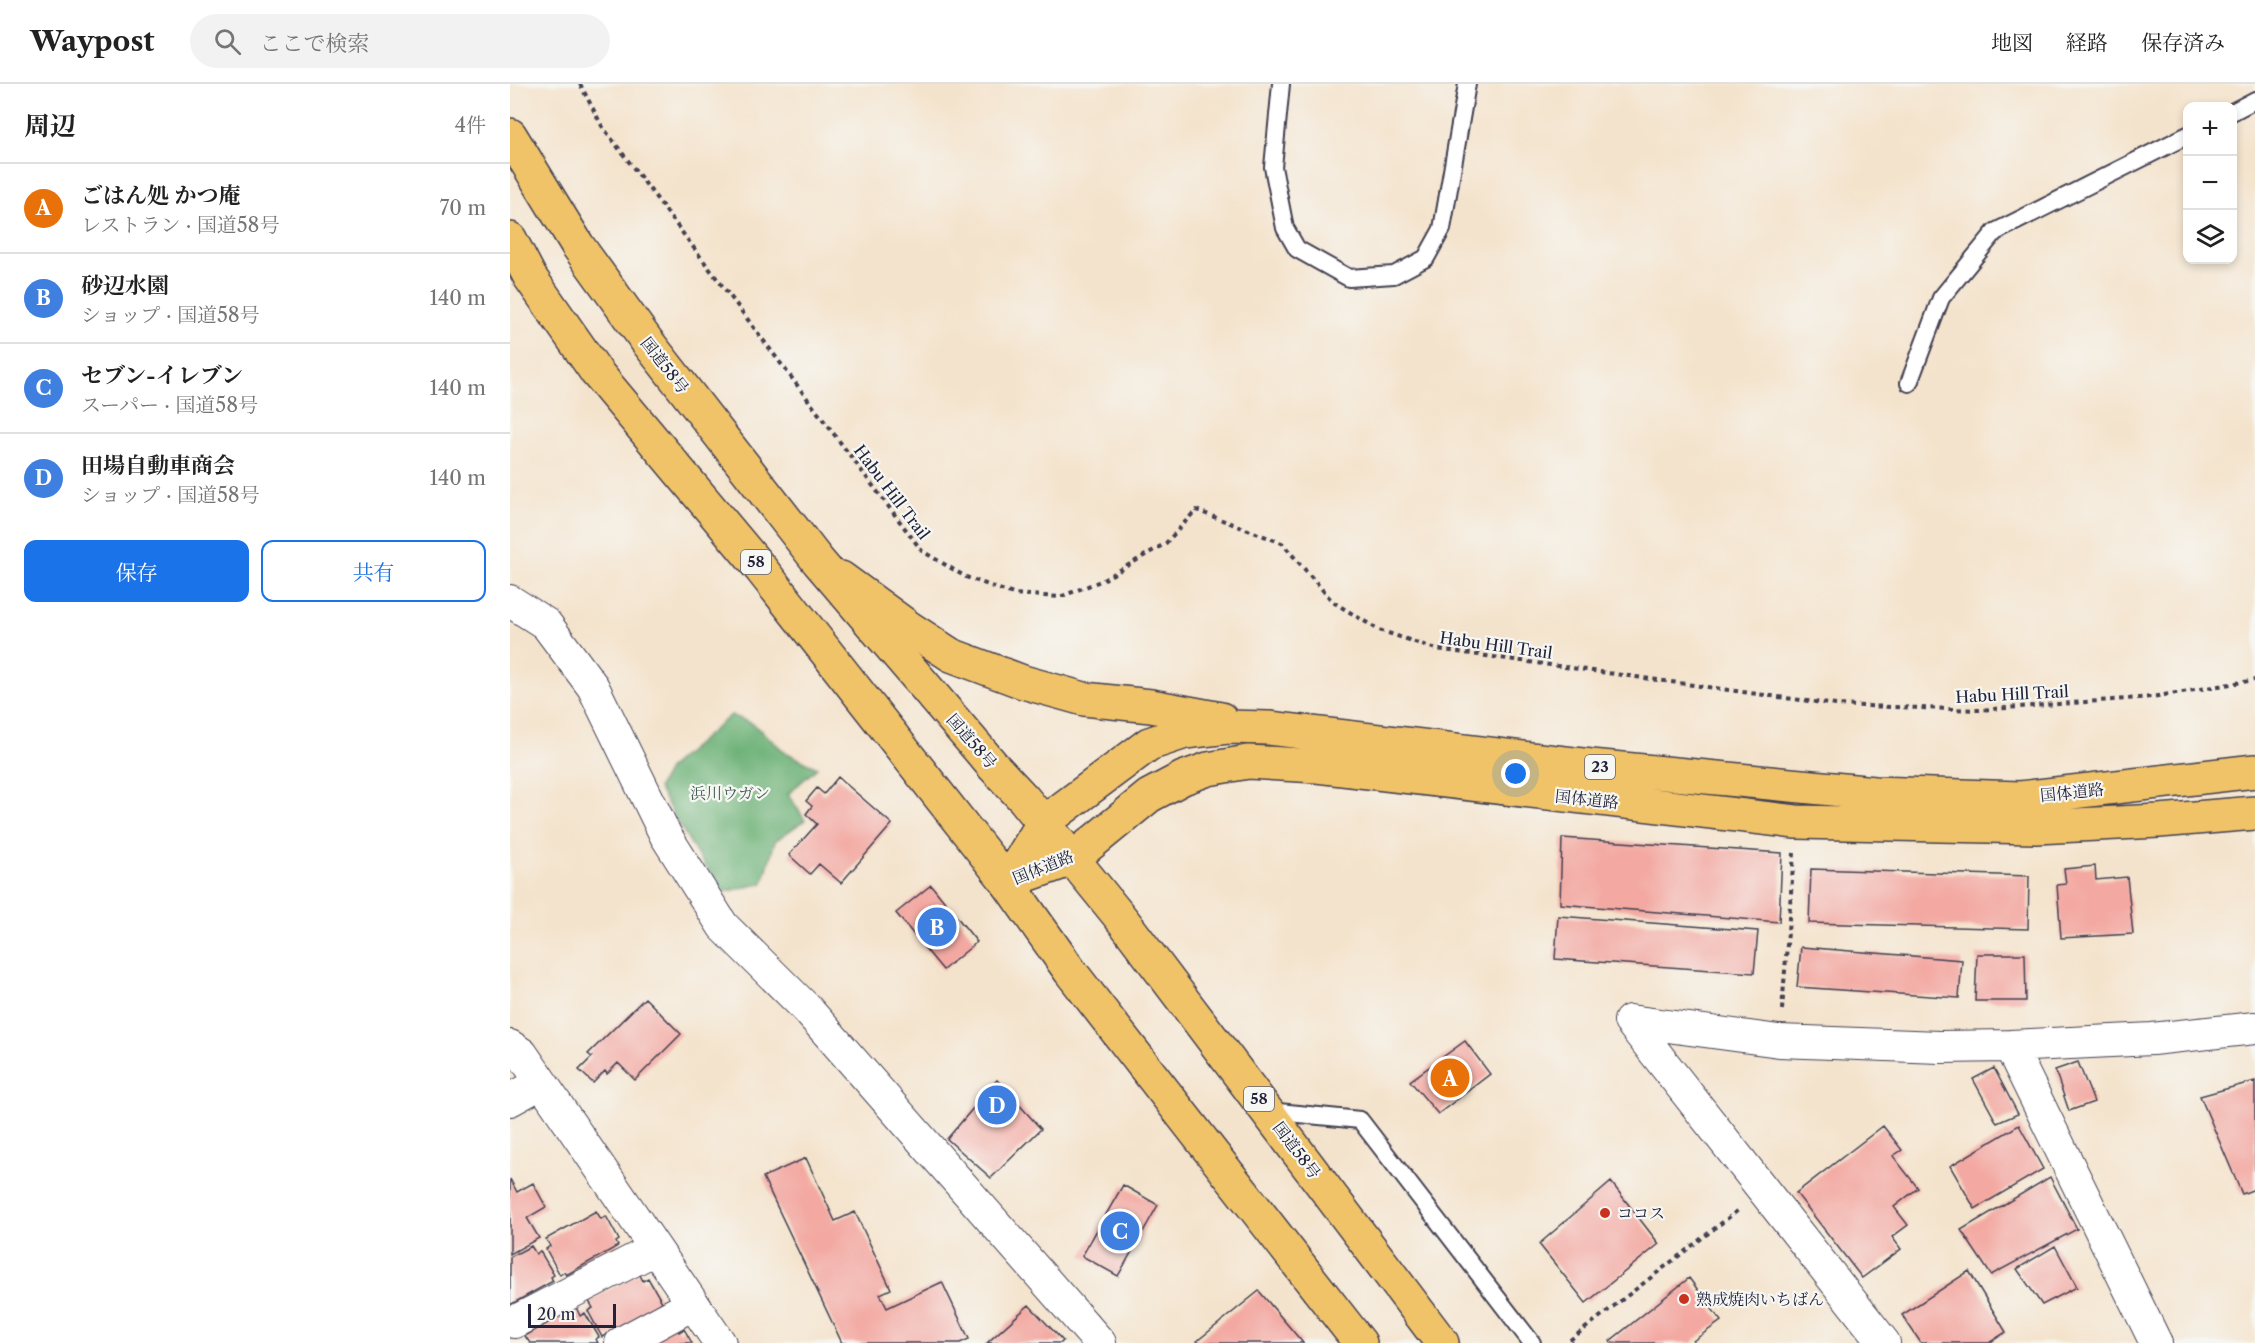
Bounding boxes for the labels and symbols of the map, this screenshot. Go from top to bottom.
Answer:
street label: 国道58号 [637,333,693,397]
street label: Habu Hill Trail [850,441,934,544]
road number: 58 [741,550,771,574]
street label: Habu Hill Trail [1438,627,1554,663]
street label: Habu Hill Trail [1955,681,2069,707]
street label: 国道58号 [943,709,1001,773]
road number: 23 [1585,755,1615,779]
your location [1501,759,1530,788]
street label: 国体道路 [2039,779,2105,805]
park label: 浜川ウガン [690,783,770,803]
street label: 国体道路 [1554,786,1620,812]
street label: 国体道路 [1010,846,1076,888]
pin: B [918,904,956,950]
pin: A [1430,1056,1470,1100]
pin: D [978,1082,1016,1128]
road number: 58 [1244,1087,1274,1111]
street label: 国道58号 [1269,1118,1325,1182]
place label: ココス [1617,1203,1665,1223]
marker: ココス [1598,1206,1612,1220]
pin: C [1100,1208,1140,1254]
place label: 熟成焼肉いちばん [1696,1289,1824,1309]
marker: 熟成焼肉いちばん [1677,1292,1691,1306]
scale bar [528,1301,616,1328]

